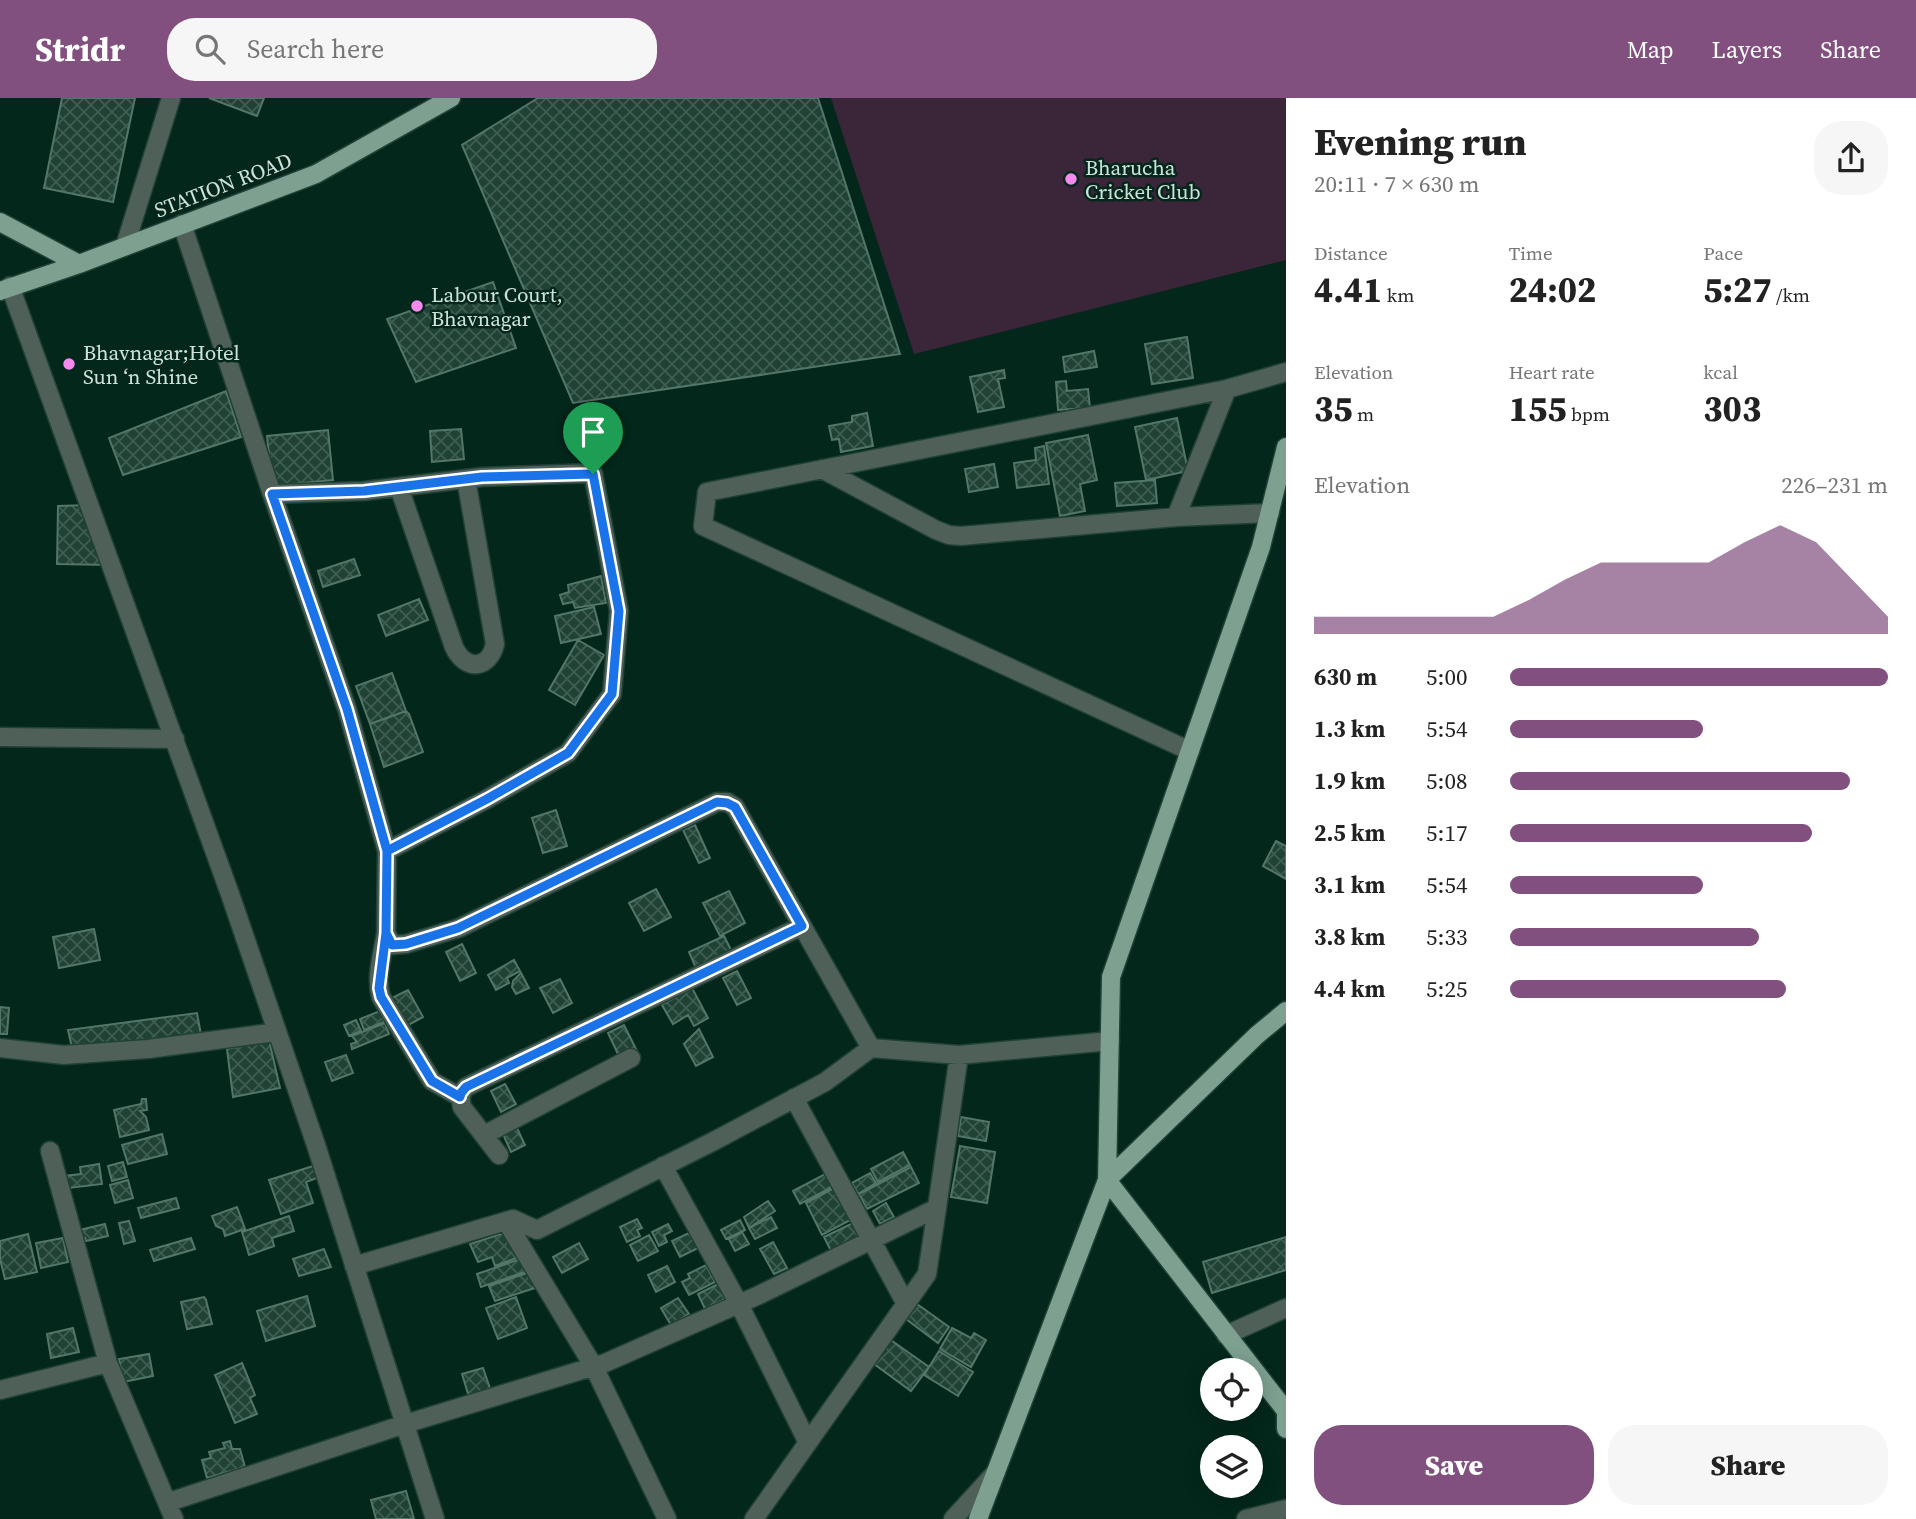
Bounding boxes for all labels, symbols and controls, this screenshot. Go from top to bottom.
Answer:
search box [167,18,657,81]
text: Stridr [35,27,125,72]
icon: search [191,30,229,68]
text: Search here [247,31,384,67]
text: Map [1627,33,1674,66]
text: Layers [1712,33,1782,66]
text: Share [1820,33,1881,66]
text: Evening run [1314,116,1527,168]
button: share [1814,121,1888,195]
street label: STATION ROAD [150,145,296,225]
place label: Bharucha Cricket Club [1085,153,1201,206]
text: 20:11 · 7 × 630 m [1314,168,1480,200]
marker: Bharucha Cricket Club [1063,171,1079,187]
text: Distance [1314,240,1388,266]
text: Time [1509,240,1553,266]
text: Pace [1703,240,1743,266]
text: 4.41 [1314,266,1382,314]
text: 24:02 [1509,266,1596,314]
text: 5:27 [1703,266,1772,314]
place label: Labour Court, Bhavnagar [431,280,563,333]
text: km [1382,282,1414,308]
text: /km [1772,282,1810,308]
marker: Labour Court, Bhavnagar [409,298,425,314]
place label: Bhavnagar;Hotel Sun ‘n Shine [83,338,240,391]
marker: Bhavnagar;Hotel Sun ‘n Shine [61,356,77,372]
text: Elevation [1314,359,1393,385]
text: Heart rate [1509,359,1595,385]
text: kcal [1703,359,1738,385]
text: 35 [1314,385,1353,433]
text: 155 [1509,385,1567,433]
text: 303 [1703,385,1761,433]
text: m [1353,401,1374,427]
text: bpm [1567,401,1610,427]
pin [563,402,623,474]
icon: arrive [574,413,612,451]
text: Elevation [1314,469,1410,501]
text: 226–231 m [1781,469,1888,501]
text: 630 m [1314,661,1377,693]
text: 5:00 [1426,661,1467,693]
text: 1.3 km [1314,713,1385,745]
text: 5:54 [1426,713,1467,745]
text: 1.9 km [1314,765,1385,797]
text: 5:08 [1426,765,1467,797]
text: 2.5 km [1314,817,1385,849]
text: 5:17 [1426,817,1467,849]
text: 3.1 km [1314,869,1385,901]
text: 5:54 [1426,869,1467,901]
text: 3.8 km [1314,921,1385,953]
text: 5:33 [1426,921,1467,953]
text: 4.4 km [1314,973,1385,1005]
text: 5:25 [1426,973,1467,1005]
map controls [1200,1358,1263,1498]
button: locate [1200,1358,1263,1421]
button: Save [1314,1425,1594,1505]
button: Share [1608,1425,1888,1505]
button: layers [1200,1435,1263,1498]

